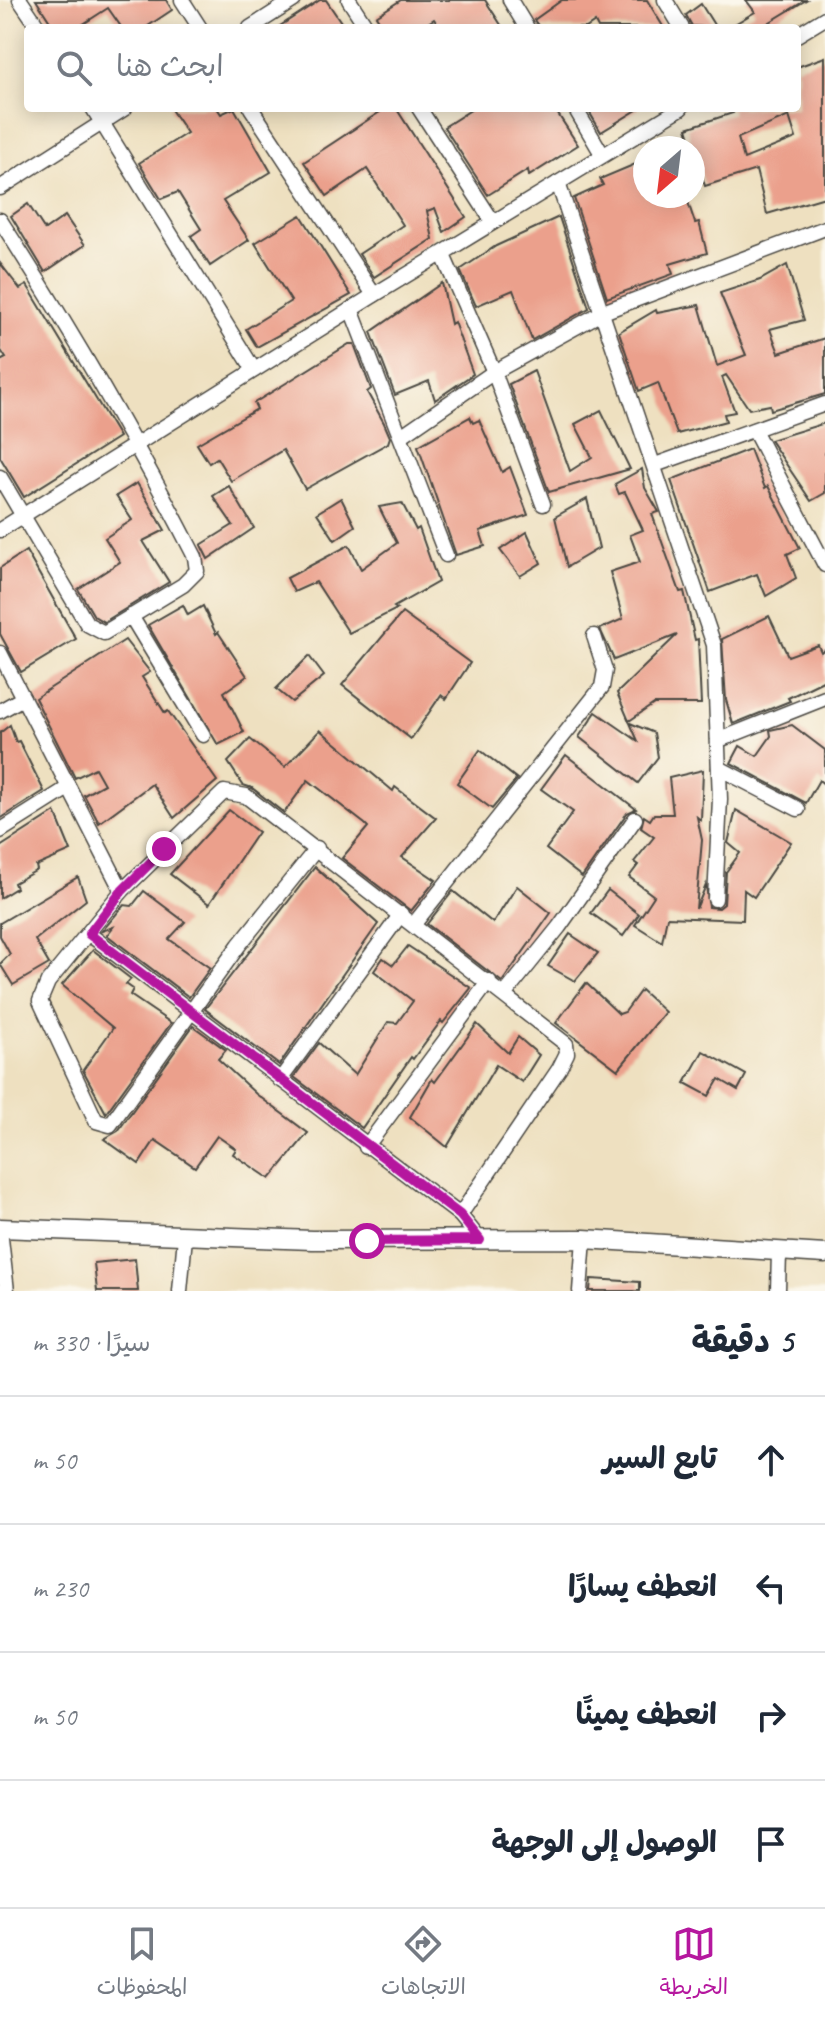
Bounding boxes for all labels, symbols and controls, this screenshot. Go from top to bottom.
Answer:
search box [24,24,801,112]
icon: search [52,46,96,90]
text: ابحث هنا [116,47,224,85]
north arrow [633,136,705,208]
route end [146,831,182,867]
route start [349,1223,385,1259]
text: 5 دقيقة [692,1319,793,1362]
text: سيرًا · 330 m [32,1326,151,1359]
icon: ahead [749,1438,793,1482]
text: تابع السير [603,1439,717,1477]
text: 50 m [32,1444,76,1477]
icon: left [749,1566,793,1610]
text: انعطف يسارًا [568,1567,717,1605]
text: 230 m [32,1572,88,1605]
icon: right [749,1694,793,1738]
text: انعطف يمينًا [576,1695,717,1733]
text: 50 m [32,1700,76,1733]
icon: arrive [749,1822,793,1866]
text: الوصول إلى الوجهة [492,1823,717,1861]
tab: المحفوظات [97,1922,187,2006]
tab: الاتجاهات [381,1922,466,2006]
tab: الخريطة [660,1922,728,2006]

